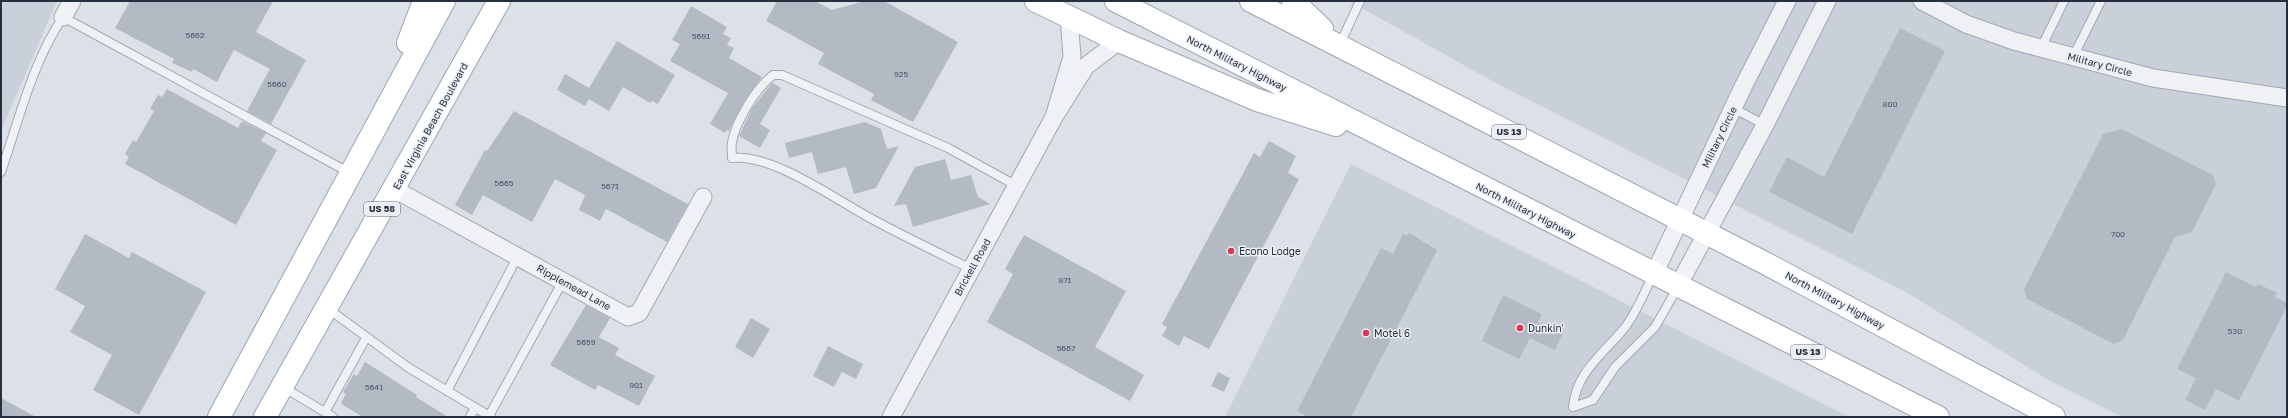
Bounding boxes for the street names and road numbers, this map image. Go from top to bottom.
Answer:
street label: North Military Highway [1185,32,1289,94]
street label: Military Circle [2066,50,2134,78]
street label: East Virginia Beach Boulevard [390,61,470,191]
street label: Military Circle [1699,104,1739,170]
road number: US 13 [1492,125,1526,139]
street label: North Military Highway [1474,179,1578,241]
road number: US 58 [364,202,400,216]
street label: Brickell Road [951,236,993,298]
street label: Ripplemead Lane [535,262,613,312]
street label: North Military Highway [1783,269,1887,332]
road number: US 13 [1791,345,1825,359]

